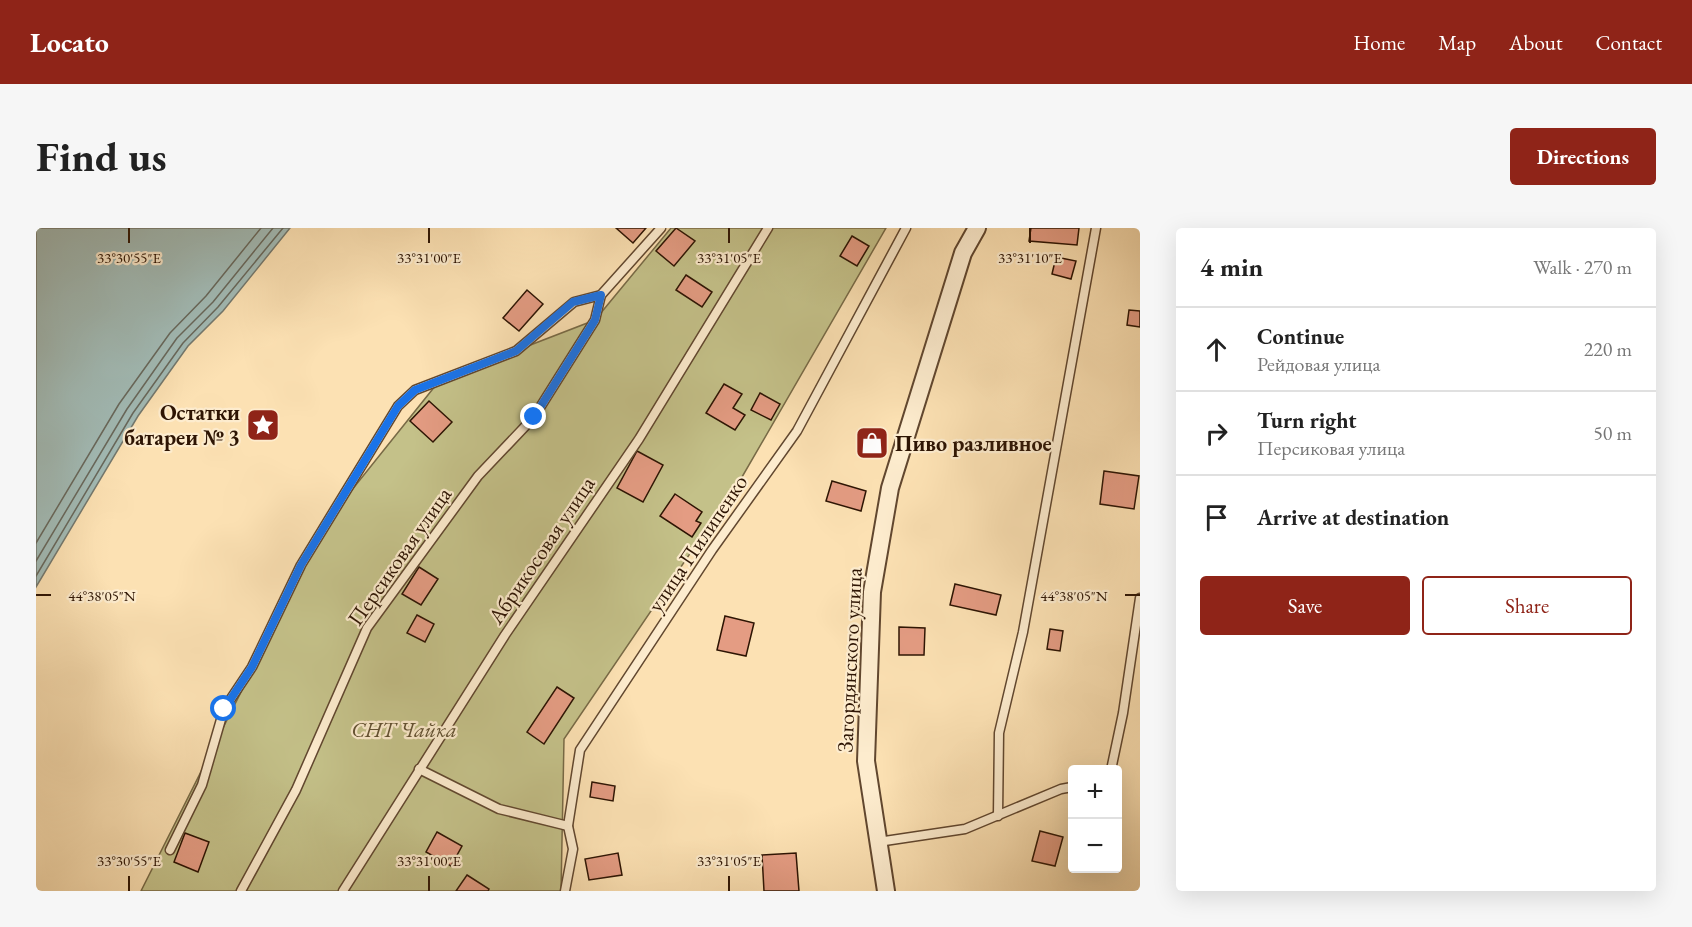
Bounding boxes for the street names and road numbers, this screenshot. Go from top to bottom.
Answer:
street label: улица Пилипенко [641,469,754,618]
street label: Абрикосовая улица [481,471,602,631]
street label: Персиковая улица [341,481,458,631]
street label: Загордянского улица [830,567,869,753]

